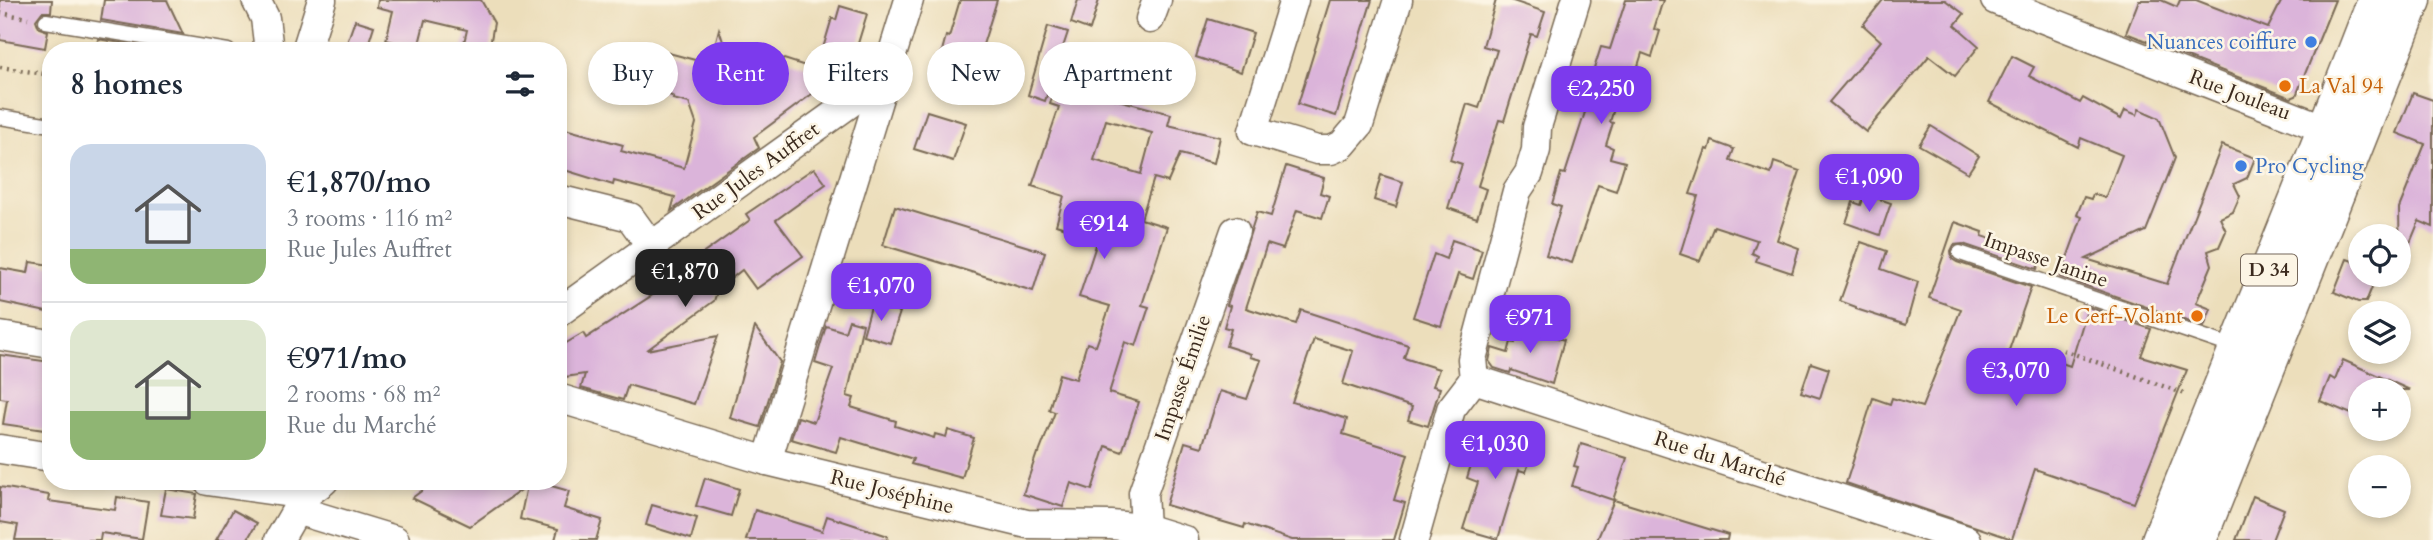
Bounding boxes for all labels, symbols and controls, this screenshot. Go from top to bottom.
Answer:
place label: Nuances coiffure [2147,28,2297,57]
marker: Nuances coiffure [2303,34,2319,50]
chip: Buy [588,42,678,105]
chip: Rent [692,42,789,105]
chip: Filters [803,42,913,105]
chip: New [927,42,1025,105]
chip: Apartment [1039,42,1196,105]
street label: Rue Jouleau [2185,62,2295,128]
text: 8 homes [70,64,183,105]
icon: filters [501,65,539,103]
pin: €2,250 [1544,66,1658,126]
place label: La Val 94 [2299,72,2384,101]
text: €2,250 [1567,73,1635,104]
marker: La Val 94 [2277,78,2293,94]
street label: Rue Jules Auffret [687,115,826,227]
place label: Pro Cycling [2255,152,2364,181]
pin: €1,090 [1812,154,1926,214]
marker: Pro Cycling [2233,158,2249,174]
text: €1,090 [1835,161,1903,192]
text: €1,870/mo [287,162,431,203]
icon: home [126,172,210,256]
pin: €914 [1063,202,1145,261]
text: 3 rooms · 116 m² [287,203,452,234]
text: €914 [1079,208,1129,239]
map controls [2348,224,2411,518]
button: locate [2348,224,2411,287]
street label: Impasse Janine [1980,225,2112,295]
text: Rue Jules Auffret [287,234,452,265]
pin: €1,870 [628,250,742,309]
road number: D 34 [2241,254,2297,286]
text: €1,870 [651,256,719,287]
pin: €1,070 [824,264,938,323]
text: €1,070 [847,270,915,301]
pin: €971 [1489,296,1571,355]
button: layers [2348,301,2411,364]
text: €971 [1505,302,1555,333]
place label: Le Cerf-Volant [2046,302,2183,331]
marker: Le Cerf-Volant [2189,308,2205,324]
street label: Impasse Émilie [1148,311,1218,445]
text: €971/mo [287,338,407,379]
icon: home [126,348,210,432]
pin: €3,070 [1959,348,2073,408]
text: €3,070 [1982,355,2050,386]
button: + [2348,378,2411,441]
text: 2 rooms · 68 m² [287,379,440,410]
text: Rue du Marché [287,410,437,441]
pin: €1,030 [1438,421,1552,481]
street label: Rue du Marché [1650,424,1790,494]
text: €1,030 [1461,428,1529,459]
button: − [2348,455,2411,518]
street label: Rue Joséphine [827,463,957,521]

